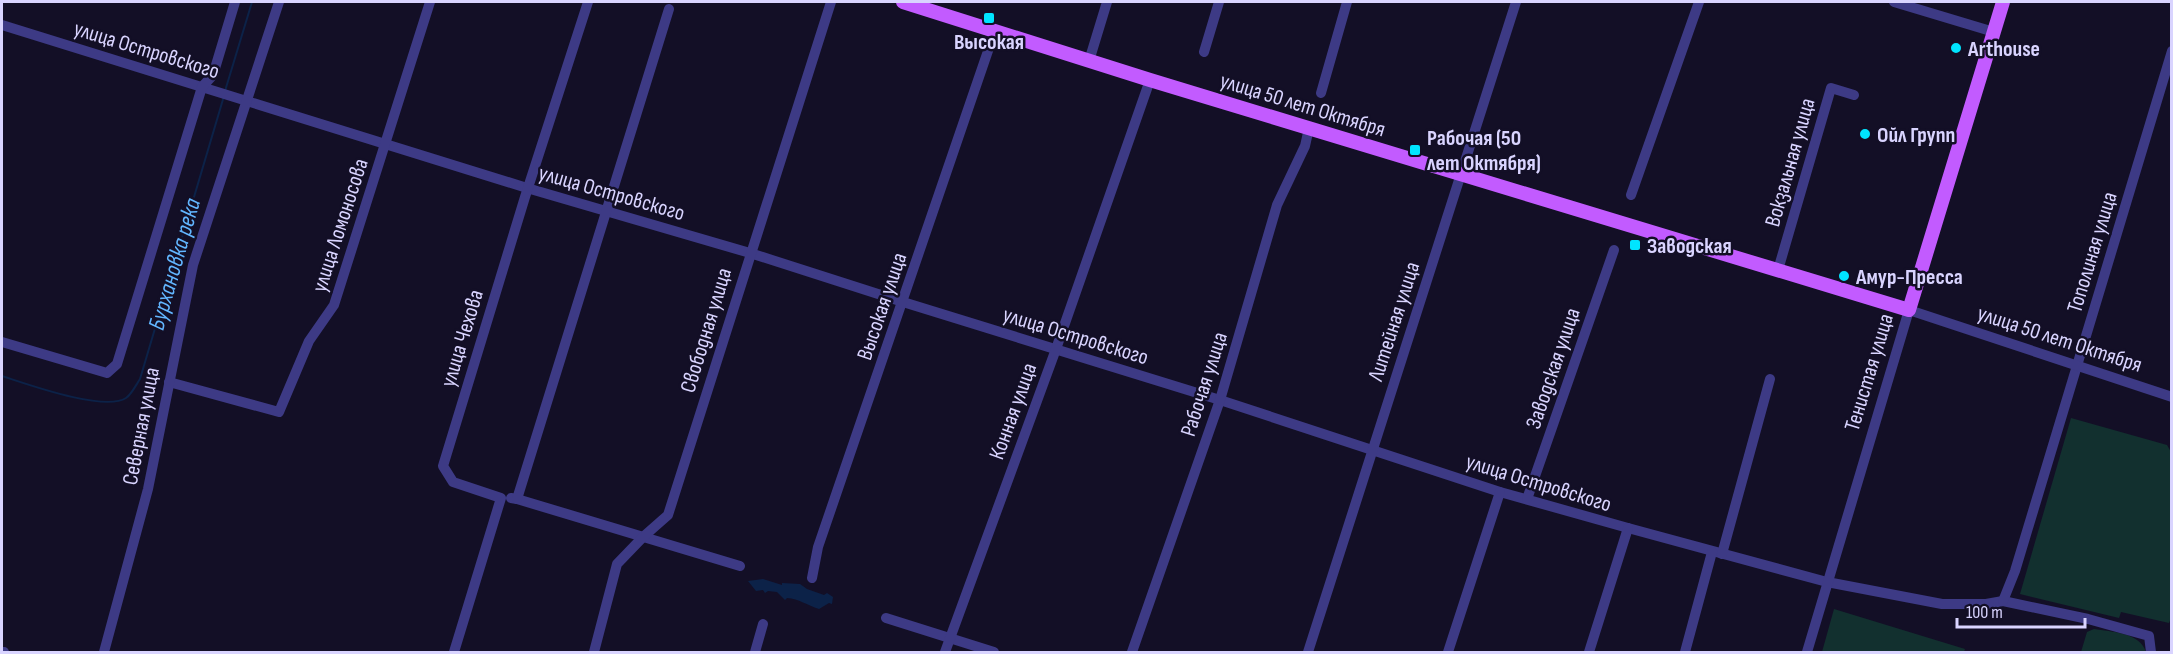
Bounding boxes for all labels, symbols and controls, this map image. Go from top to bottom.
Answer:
marker: Высокая [982,11,996,25]
street label: улица Островского [71,15,223,85]
place label: Высокая [954,29,1024,56]
place label: Arthouse [1967,36,2040,63]
marker: Arthouse [1949,41,1963,55]
street label: улица 50 лет Октября [1217,67,1389,143]
street label: Вокзальная улица [1759,95,1822,230]
place label: Ойл Групп [1877,122,1955,149]
place label: Рабочая (50 лет Октября) [1427,125,1541,177]
marker: Ойл Групп [1858,127,1872,141]
marker: Рабочая (50 лет Октября) [1408,143,1422,157]
street label: улица Ломоносова [306,155,375,296]
street label: улица Островского [535,160,688,227]
street label: Тополиная улица [2061,189,2124,316]
water label: Бурхановка река [142,195,207,333]
place label: Заводская [1647,233,1732,260]
marker: Заводская [1628,238,1642,252]
street label: Высокая улица [851,249,913,364]
street label: Литейная улица [1362,259,1426,385]
place label: Амур-Пресса [1855,264,1963,291]
street label: Свободная улица [675,265,738,396]
marker: Амур-Пресса [1837,269,1851,283]
street label: улица Чехова [435,286,490,390]
street label: улица 50 лет Октября [1974,300,2145,379]
street label: улица Островского [1000,301,1152,371]
street label: Заводская улица [1520,304,1587,432]
street label: Тенистая улица [1839,311,1900,434]
street label: Рабочая улица [1175,329,1234,440]
street label: Конная улица [983,360,1043,463]
street label: Северная улица [117,365,166,487]
street label: улица Островского [1463,448,1615,518]
scale bar [1957,591,2084,629]
text: 100 m [1966,602,2003,623]

